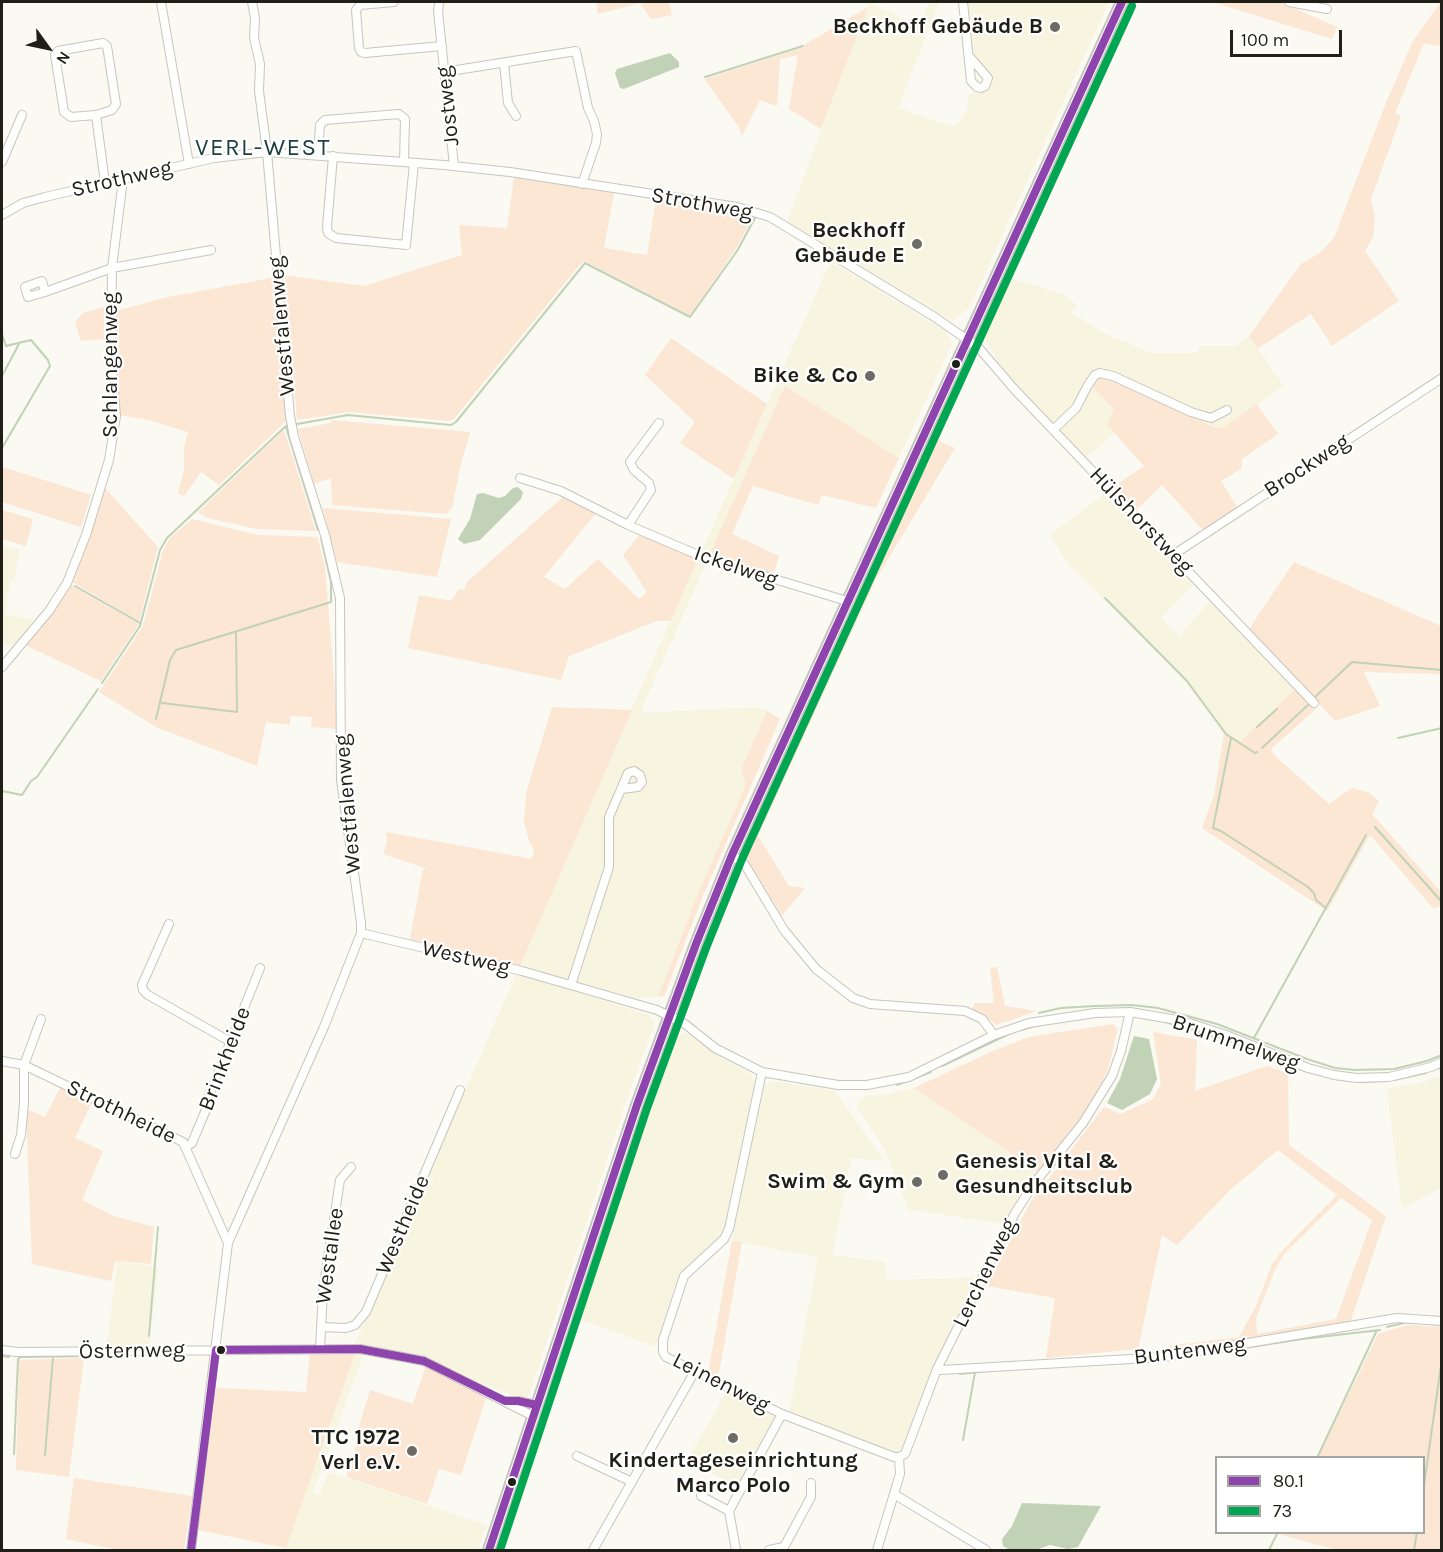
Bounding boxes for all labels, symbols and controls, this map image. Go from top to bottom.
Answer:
place label: Beckhoff Gebäude B [833,14,1043,40]
north arrow [18,18,78,78]
scale bar [1233,18,1346,56]
marker: Beckhoff Gebäude B [1048,20,1062,34]
text: 100 m [1241,29,1289,51]
text: N [52,48,75,68]
street label: Jostweg [431,65,465,147]
district label: VERL-WEST [195,134,331,162]
street label: Strothweg [69,155,175,203]
street label: Strothweg [649,182,755,226]
place label: Beckhoff Gebäude E [795,218,905,270]
marker: Beckhoff Gebäude E [910,237,924,251]
street label: Westfalenweg [263,255,301,397]
street label: Schlangenweg [98,292,124,438]
unlabelled marker [950,358,962,370]
place label: Bike & Co [753,363,858,389]
marker: Bike & Co [863,369,877,383]
street label: Brockweg [1259,429,1355,503]
street label: Hülshorstweg [1083,462,1199,580]
street label: Ickelweg [691,540,781,594]
street label: Westfalenweg [329,733,367,875]
street label: Westweg [419,935,513,981]
street label: Brinkheide [193,1003,257,1115]
street label: Brummelweg [1169,1009,1303,1077]
street label: Strothheide [62,1074,180,1150]
place label: Genesis Vital & Gesundheitsclub [955,1149,1133,1200]
marker: Genesis Vital & Gesundheitsclub [936,1168,950,1182]
place label: Swim & Gym [767,1169,905,1195]
street label: Westheide [370,1171,436,1279]
marker: Swim & Gym [910,1175,924,1189]
street label: Westallee [310,1206,350,1306]
street label: Lerchenweg [947,1214,1023,1332]
street label: Buntenweg [1132,1331,1248,1371]
street label: Östernweg [79,1337,185,1365]
unlabelled marker [215,1344,227,1356]
street label: Leinenweg [668,1347,774,1419]
place label: TTC 1972 Verl e.V. [312,1425,400,1476]
marker: Kindertageseinrichtung Marco Polo [726,1431,740,1445]
marker: TTC 1972 Verl e.V. [405,1444,419,1458]
place label: Kindertageseinrichtung Marco Polo [608,1448,858,1500]
legend [1215,1456,1425,1534]
text: 80.1 [1273,1470,1304,1492]
unlabelled marker [506,1476,518,1488]
text: 73 [1273,1500,1292,1522]

